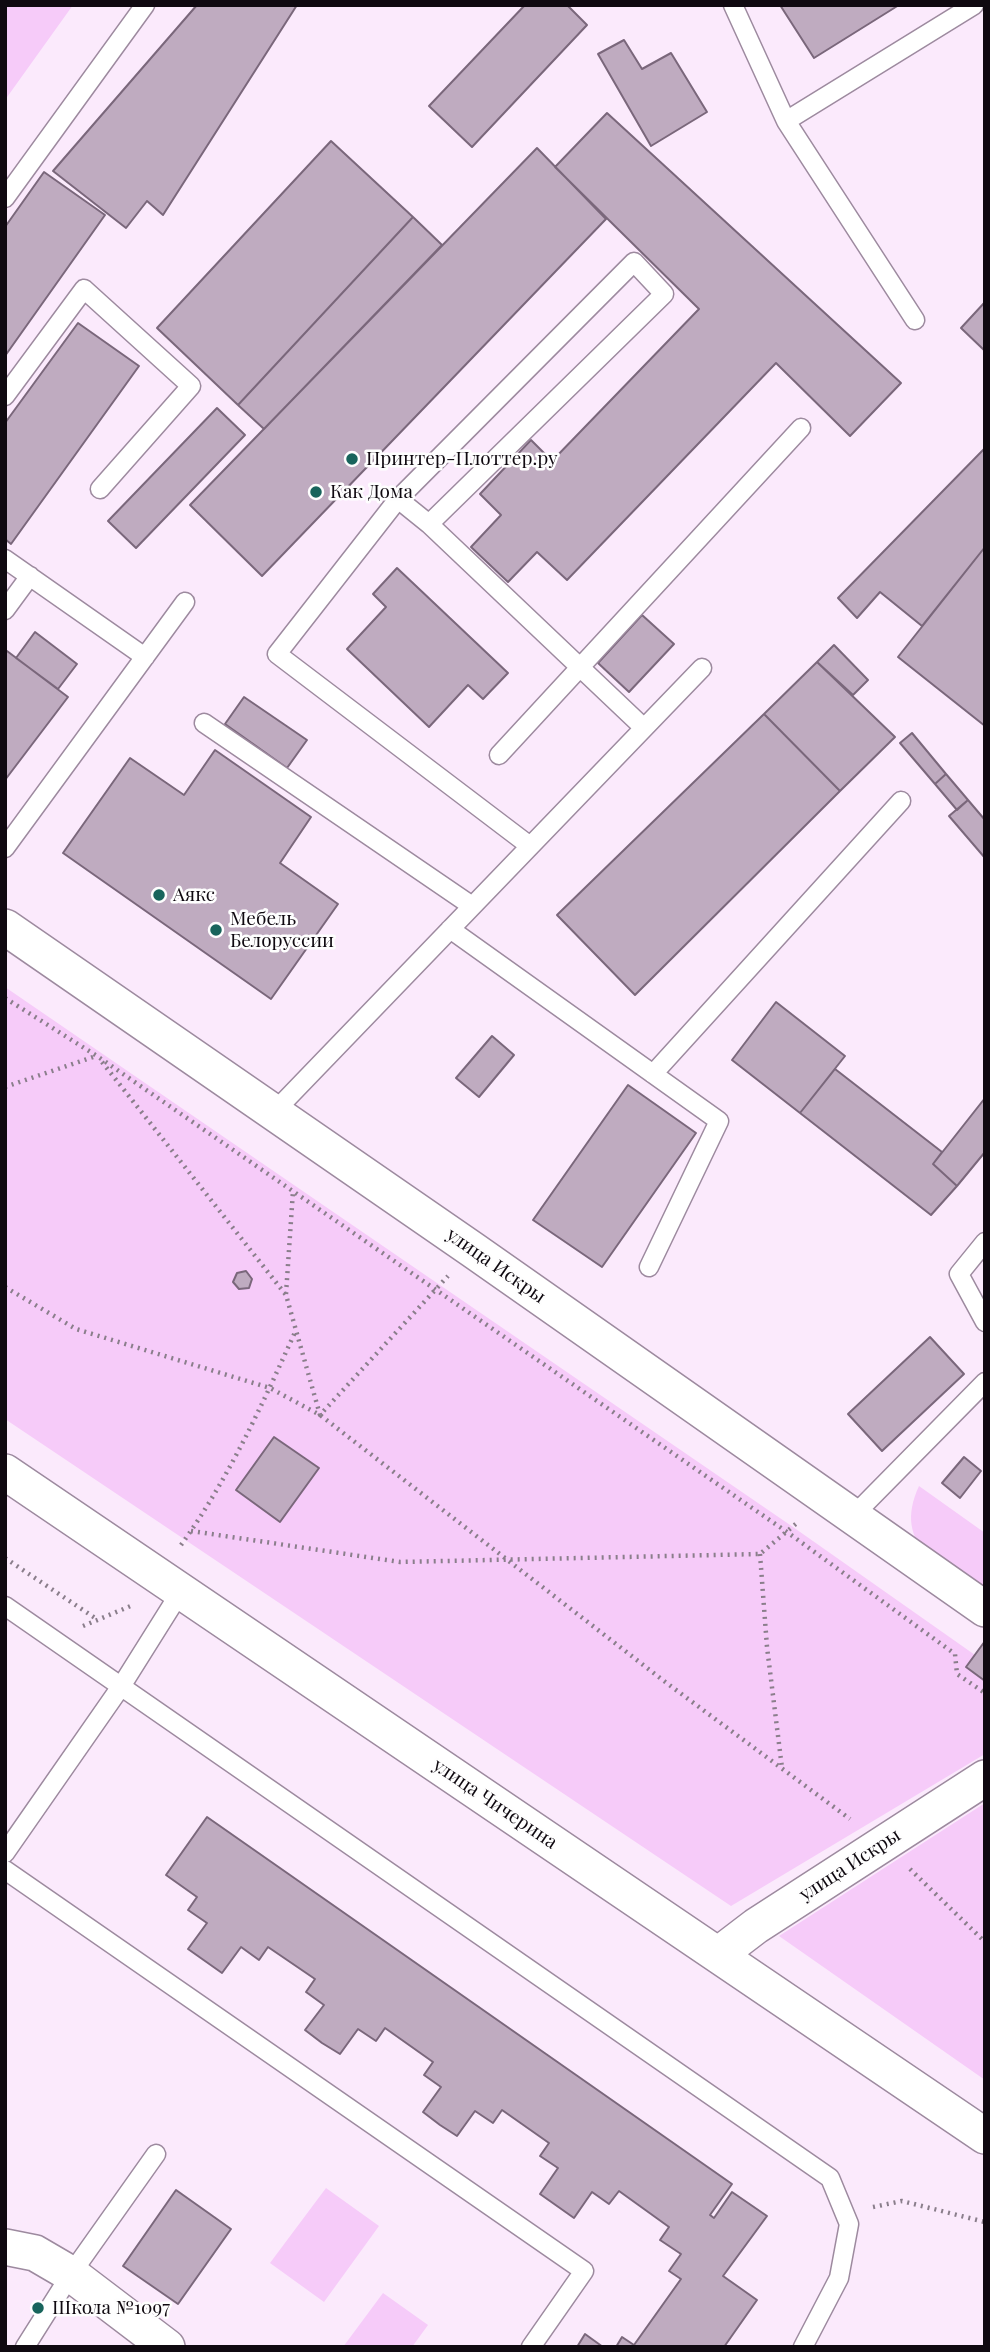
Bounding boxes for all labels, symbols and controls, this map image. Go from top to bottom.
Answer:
place label: Принтер-Плоттер.ру [366,448,558,470]
marker: Принтер-Плоттер.ру [344,451,360,467]
place label: Как Дома [330,481,413,503]
marker: Как Дома [308,484,324,500]
place label: Аякс [173,884,215,906]
marker: Аякс [151,887,167,903]
place label: Мебель Белоруссии [230,908,334,952]
marker: Мебель Белоруссии [208,922,224,938]
street label: улица Искры [442,1223,550,1309]
street label: улица Чичерина [428,1754,562,1854]
street label: улица Искры [795,1824,905,1906]
place label: Школа №1097 [52,2297,170,2319]
marker: Школа №1097 [30,2300,46,2316]

